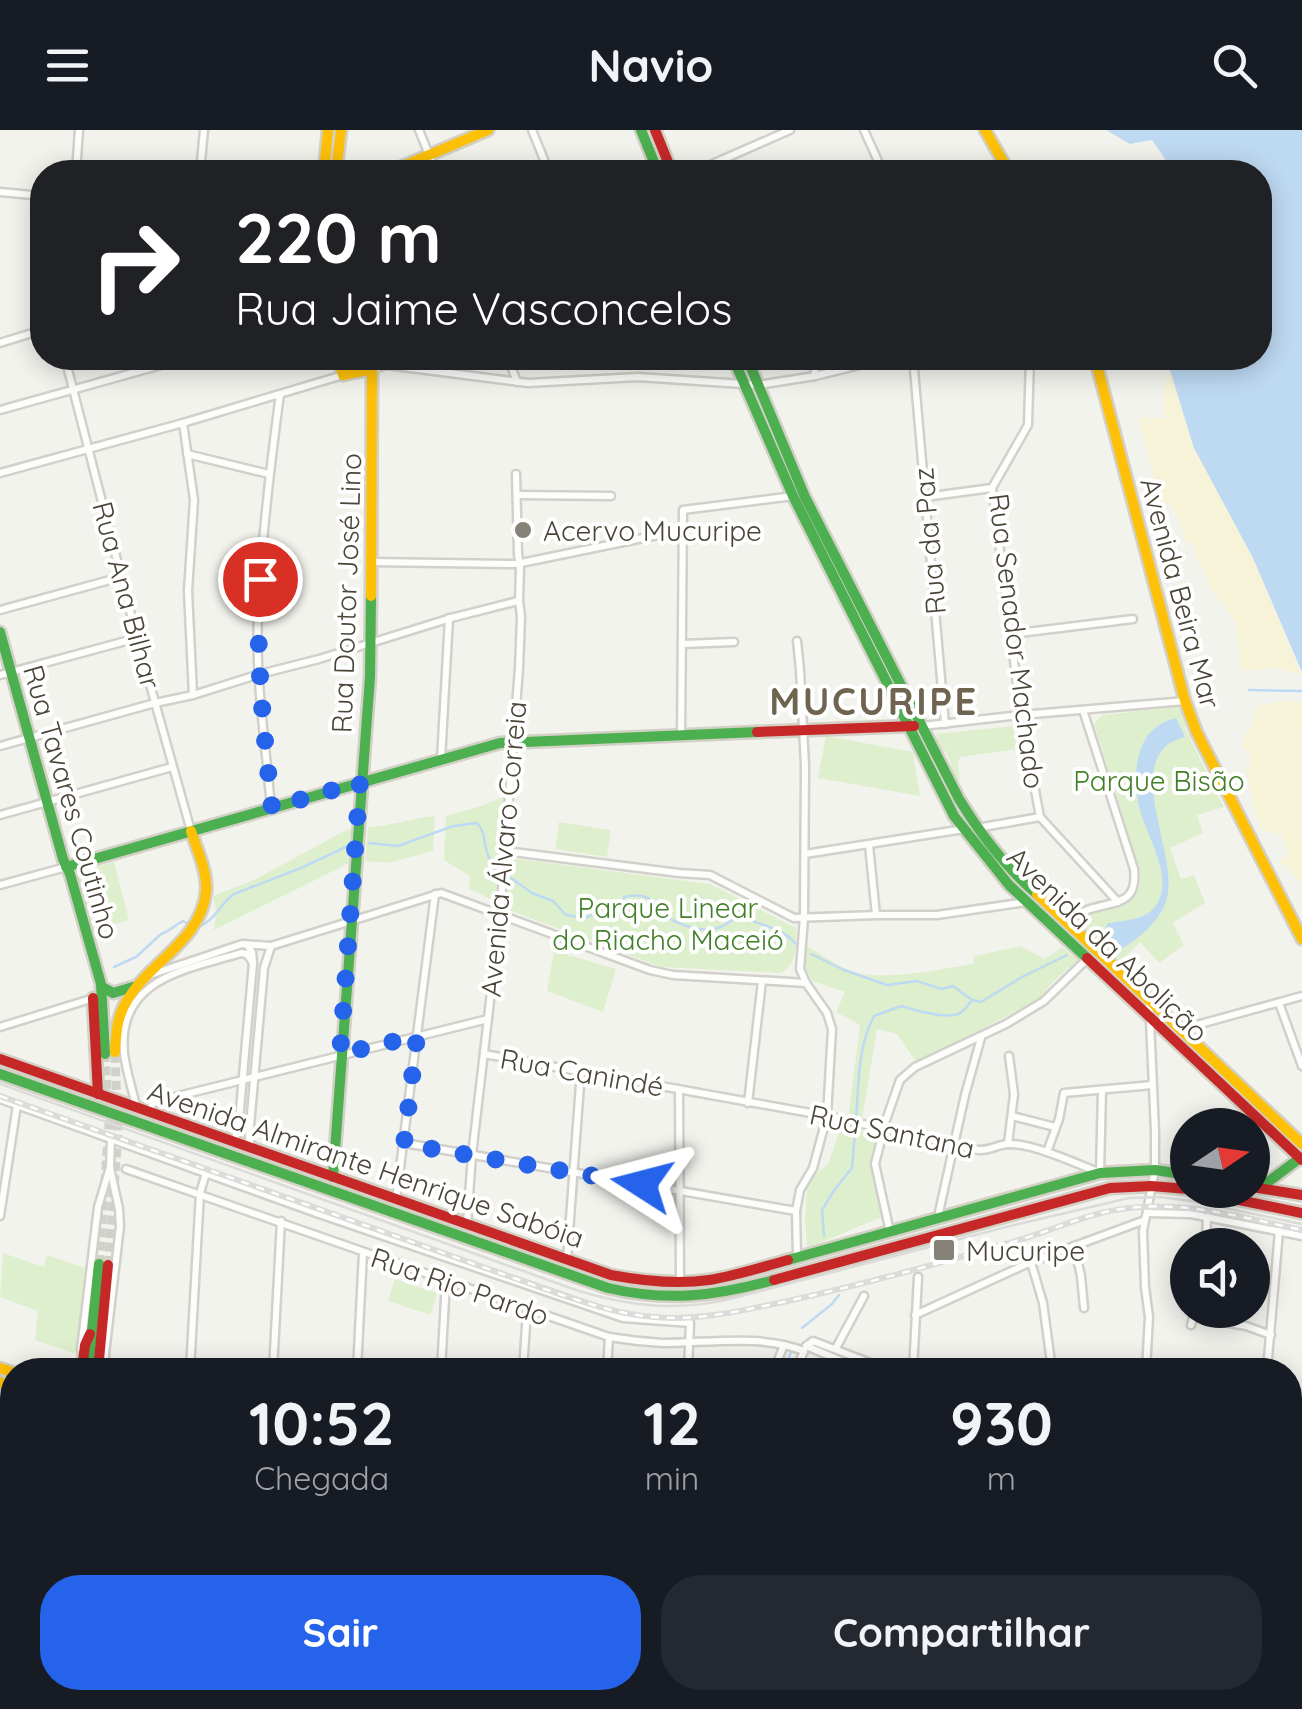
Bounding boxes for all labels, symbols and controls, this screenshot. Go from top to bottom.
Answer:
text: Navio [589,37,713,93]
icon: menu [40,38,95,93]
icon: search [1207,38,1262,93]
text: 220 m [235,193,442,281]
icon: right [70,200,200,330]
text: Rua Jaime Vasconcelos [235,280,732,336]
street label: Rua Doutor José Lino [324,452,368,734]
street label: Rua da Paz [905,466,953,616]
street label: Avenida Beira Mar [1133,474,1229,712]
street label: Rua Senador Machado [982,491,1052,791]
street label: Rua Ana Bilhar [85,498,169,693]
place label: Acervo Mucuripe [543,513,762,548]
marker: Acervo Mucuripe [512,519,534,541]
pin [218,537,303,622]
icon: arrive [233,552,288,607]
street label: Rua Tavares Coutinho [16,661,128,943]
district label: MUCURIPE [769,677,979,725]
street label: Avenida Álvaro Correia [473,700,533,998]
park label: Parque Bisão [1073,763,1245,798]
street label: Avenida da Abolição [1000,839,1216,1049]
park label: Parque Linear do Riacho Maceió [552,890,784,957]
street label: Rua Canindé [497,1040,667,1104]
street label: Avenida Almirante Henrique Sabóia [143,1073,589,1255]
street label: Rua Santana [806,1096,978,1166]
north arrow [1170,1108,1270,1208]
map controls [1170,1108,1270,1328]
position arrow [590,1132,694,1236]
button: sound [1170,1228,1270,1328]
place label: Mucuripe [966,1233,1085,1268]
marker: Mucuripe [931,1237,957,1263]
street label: Rua Rio Pardo [366,1239,554,1333]
text: 10:52 [249,1385,394,1460]
text: 12 [643,1385,701,1460]
text: 930 [950,1385,1053,1460]
text: Chegada [254,1458,389,1498]
text: min [645,1458,699,1498]
text: m [987,1458,1016,1498]
button: Sair [40,1575,641,1690]
button: Compartilhar [661,1575,1262,1690]

